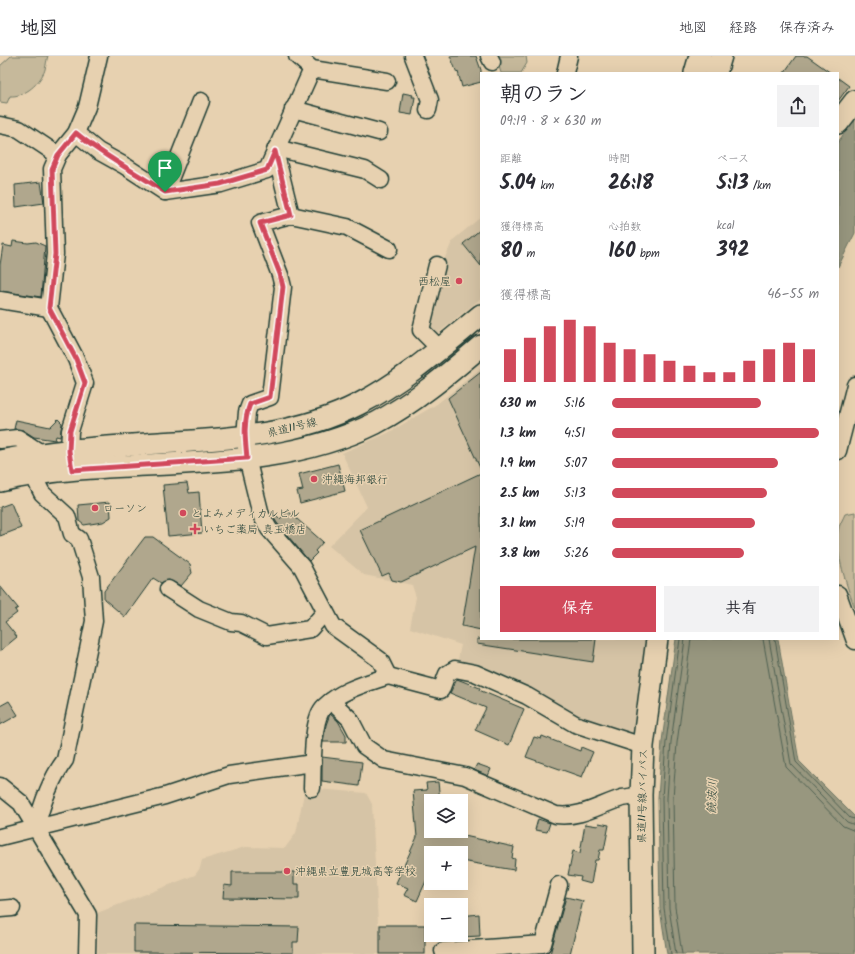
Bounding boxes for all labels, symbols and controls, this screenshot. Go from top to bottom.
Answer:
text: 地図 [20,14,58,44]
text: 地図 [679,17,707,39]
text: 経路 [729,17,757,39]
text: 保存済み [779,17,835,39]
text: 朝のラン [500,78,588,113]
button: share [777,85,819,127]
text: 09:19 · 8 × 630 m [500,111,601,132]
text: 距離 [500,150,522,168]
text: 時間 [608,150,630,168]
text: ペース [717,150,749,168]
pin [148,151,182,192]
icon: arrive [154,157,176,179]
text: 5.04 [500,168,536,200]
text: 26:18 [608,168,654,200]
text: 5:13 [717,168,749,200]
text: km [536,177,554,195]
text: /km [749,177,771,195]
text: kcal [717,217,735,235]
text: 獲得標高 [500,218,544,236]
text: 心拍数 [608,218,641,236]
text: 392 [717,235,749,267]
text: 80 [500,236,522,268]
text: 160 [608,236,635,268]
text: m [522,245,535,263]
text: bpm [635,245,660,263]
place label: 西松屋 [418,273,451,291]
marker: 西松屋 [454,276,464,286]
text: 46–55 m [767,284,819,305]
text: 獲得標高 [500,285,552,306]
text: 630 m [500,393,536,414]
text: 5:16 [564,393,586,414]
street label: 県道11号線 [265,413,319,443]
text: 1.3 km [500,423,536,444]
text: 4:51 [564,423,585,444]
text: 1.9 km [500,453,536,474]
text: 5:07 [564,453,587,474]
place label: 沖縄海邦銀行 [322,471,388,489]
marker: 沖縄海邦銀行 [309,474,319,484]
text: 2.5 km [500,483,539,504]
text: 5:13 [564,483,586,504]
place label: ローソン [103,500,147,518]
marker: ローソン [90,503,100,513]
place label: とよみメディカルビル [191,505,300,523]
marker: とよみメディカルビル [178,508,188,518]
text: 3.1 km [500,513,536,534]
text: 5:19 [564,513,585,534]
place label: いちご薬局 真玉橋店 [203,521,306,539]
marker: いちご薬局 真玉橋店 [190,524,200,534]
text: 3.8 km [500,543,540,564]
text: 5:26 [564,543,589,564]
button: 保存 [500,586,656,632]
button: 共有 [664,586,819,632]
street label: 県道11号線バイパス [633,749,653,844]
water label: 饒波川 [702,778,723,814]
map controls [424,794,468,942]
button: layers [424,794,468,838]
button: + [424,846,468,890]
place label: 沖縄県立豊見城高等学校 [295,863,416,881]
marker: 沖縄県立豊見城高等学校 [282,866,292,876]
button: − [424,898,468,942]

